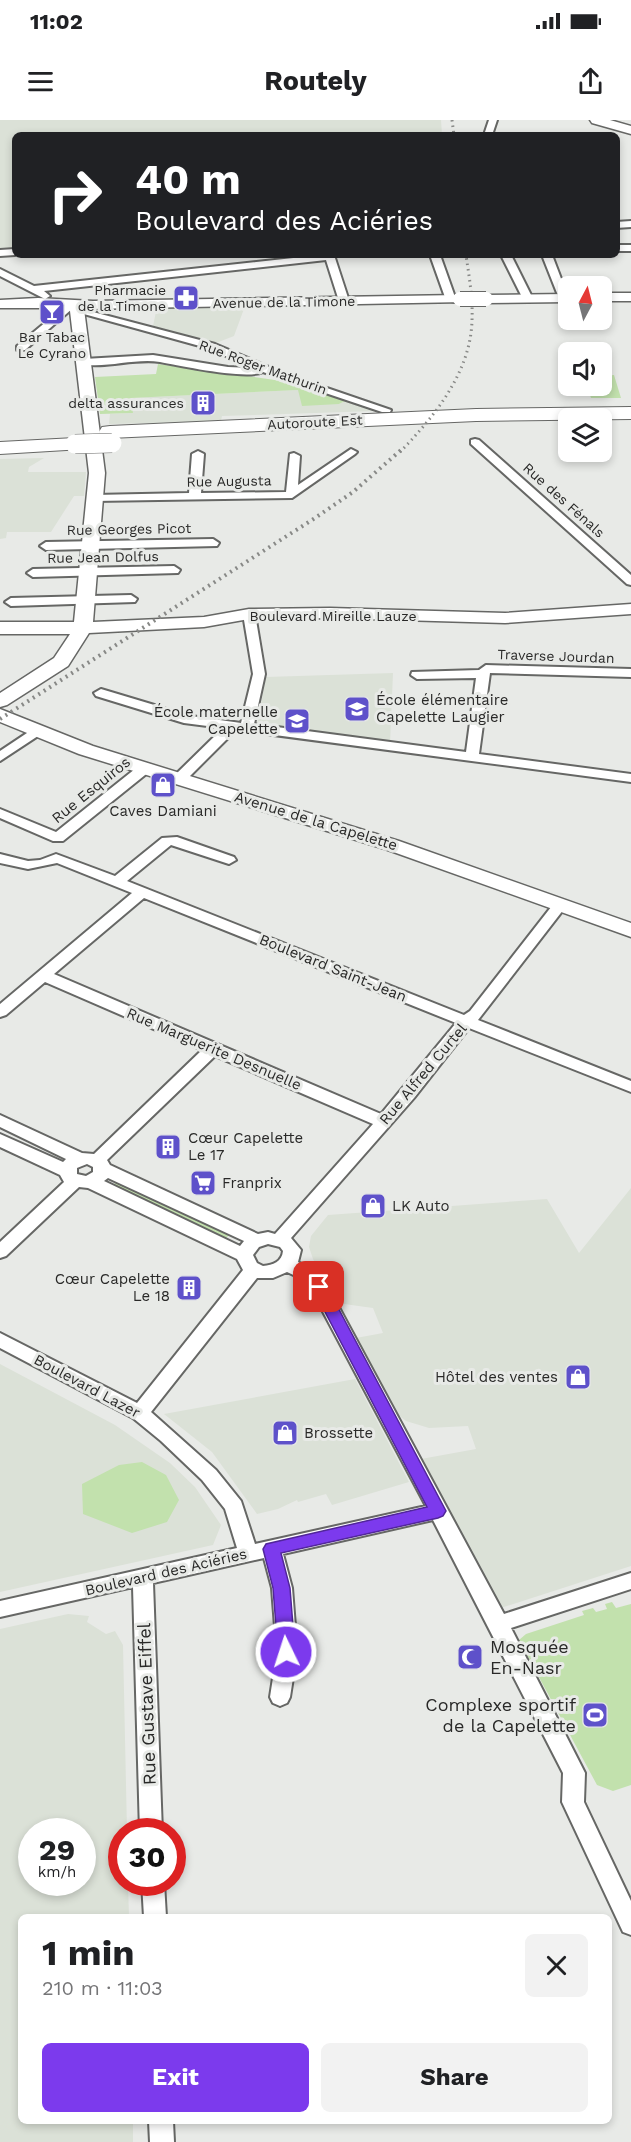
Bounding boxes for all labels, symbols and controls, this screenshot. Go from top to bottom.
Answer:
text: 11:02 [30,9,83,34]
icon: menu [24,65,57,98]
text: Routely [264,65,367,97]
icon: share [574,65,607,98]
text: 40 m [135,155,241,204]
icon: right [36,156,114,234]
text: Boulevard des Aciéries [135,205,433,237]
north arrow [558,276,612,330]
map controls [558,276,612,462]
place label: Pharmacie de la Timone [78,282,166,314]
pharmacy icon: Pharmacie de la Timone [171,283,201,313]
street label: Avenue de la Timone [213,293,355,311]
bar icon: Bar Tabac Le Cyrano [37,297,67,327]
place label: Bar Tabac Le Cyrano [18,329,86,361]
street label: Rue Roger Mathurin [197,336,329,398]
button: sound [558,342,612,396]
building icon: delta assurances [188,388,218,418]
place label: delta assurances [68,395,184,411]
button: layers [558,408,612,462]
street label: Autoroute Est [267,412,363,432]
street label: Rue des Fénals [520,459,608,541]
street label: Rue Augusta [186,472,272,490]
street label: Rue Georges Picot [67,520,192,538]
street label: Rue Jean Dolfus [47,548,159,566]
street label: Boulevard Mireille Lauze [249,608,417,624]
street label: Traverse Jourdan [497,646,615,666]
place label: École élémentaire Capelette Laugier [376,691,508,726]
school or university icon: École élémentaire Capelette Laugier [342,694,372,724]
place label: École maternelle Capelette [154,703,278,738]
school or university icon: École maternelle Capelette [282,706,312,736]
street label: Rue Esquiros [48,753,134,827]
shop icon: Caves Damiani [148,770,178,800]
street label: Avenue de la Capelette [232,788,400,854]
place label: Caves Damiani [109,802,217,820]
street label: Boulevard Saint-Jean [257,930,409,1006]
street label: Rue Marguerite Desnuelle [124,1004,304,1094]
street label: Rue Alfred Curtel [375,1019,471,1128]
place label: Cœur Capelette Le 17 [188,1129,303,1164]
building icon: Cœur Capelette Le 17 [153,1132,183,1162]
supermarket icon: Franprix [188,1168,218,1198]
place label: Franprix [222,1174,282,1192]
shop icon: LK Auto [358,1191,388,1221]
place label: LK Auto [392,1197,449,1215]
pin [293,1261,344,1312]
place label: Cœur Capelette Le 18 [55,1270,170,1305]
icon: arrive [302,1270,335,1303]
building icon: Cœur Capelette Le 18 [174,1273,204,1303]
street label: Boulevard Lazer [31,1350,143,1422]
shop icon: Hôtel des ventes [563,1362,593,1392]
place label: Hôtel des ventes [435,1368,558,1386]
shop icon: Brossette [270,1418,300,1448]
place label: Brossette [304,1424,373,1442]
street label: Boulevard des Aciéries [83,1545,249,1599]
position arrow [254,1620,318,1684]
street label: Rue Gustave Eiffel [133,1622,160,1786]
place label: Mosquée En-Nasr [490,1636,569,1678]
mosque icon: Mosquée En-Nasr [455,1642,485,1672]
place label: Complexe sportif de la Capelette [425,1694,576,1736]
sports icon: Complexe sportif de la Capelette [580,1700,610,1730]
speed limit sign: 30 [108,1818,186,1896]
text: 29 [39,1832,75,1867]
text: km/h [38,1863,76,1881]
text: 1 min [42,1932,134,1974]
button: close [525,1934,588,1997]
text: 210 m · 11:03 [42,1976,163,2000]
button: Exit [42,2043,309,2112]
button: Share [321,2043,588,2112]

